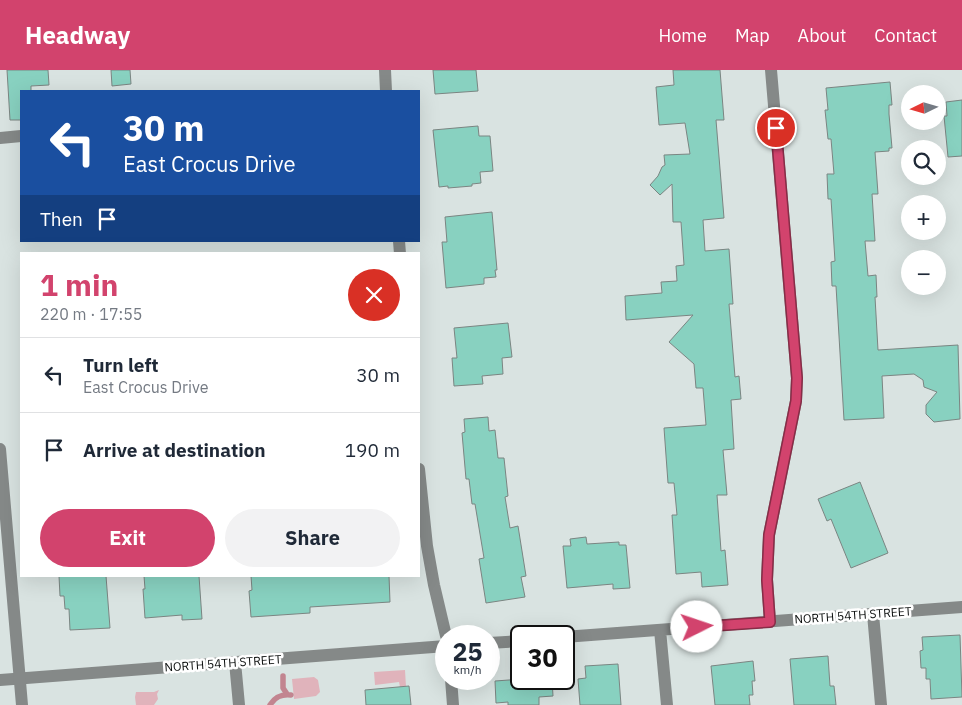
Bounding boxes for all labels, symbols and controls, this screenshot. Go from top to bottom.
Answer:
text: Headway [25,19,130,51]
text: Home [659,24,707,47]
text: Map [735,24,770,47]
text: About [798,24,846,47]
text: Contact [874,24,937,47]
north arrow [901,85,946,130]
map controls [901,85,946,295]
text: 30 m [123,105,205,151]
pin [755,107,797,149]
icon: left [40,110,105,175]
icon: arrive [762,114,790,142]
button: search [901,140,946,185]
text: East Crocus Drive [123,149,296,178]
button: + [901,195,946,240]
icon: arrive [93,205,121,233]
text: Then [40,207,83,231]
button: − [901,250,946,295]
text: 1 min [40,265,118,304]
button: close [348,269,400,321]
text: 220 m · 17:55 [40,304,142,324]
text: Turn left [83,353,159,377]
icon: left [40,361,68,389]
text: 30 m [356,363,400,387]
text: East Crocus Drive [83,377,208,397]
icon: arrive [40,436,68,464]
text: Arrive at destination [83,438,266,462]
text: 190 m [345,438,400,462]
button: Exit [40,509,215,567]
button: Share [225,509,400,567]
position arrow [670,600,722,652]
street label: NORTH 54TH STREET [794,603,912,627]
speed limit sign: 30 [510,625,575,690]
text: 25 [452,635,483,668]
street label: NORTH 54TH STREET [164,651,282,675]
text: km/h [453,662,482,677]

